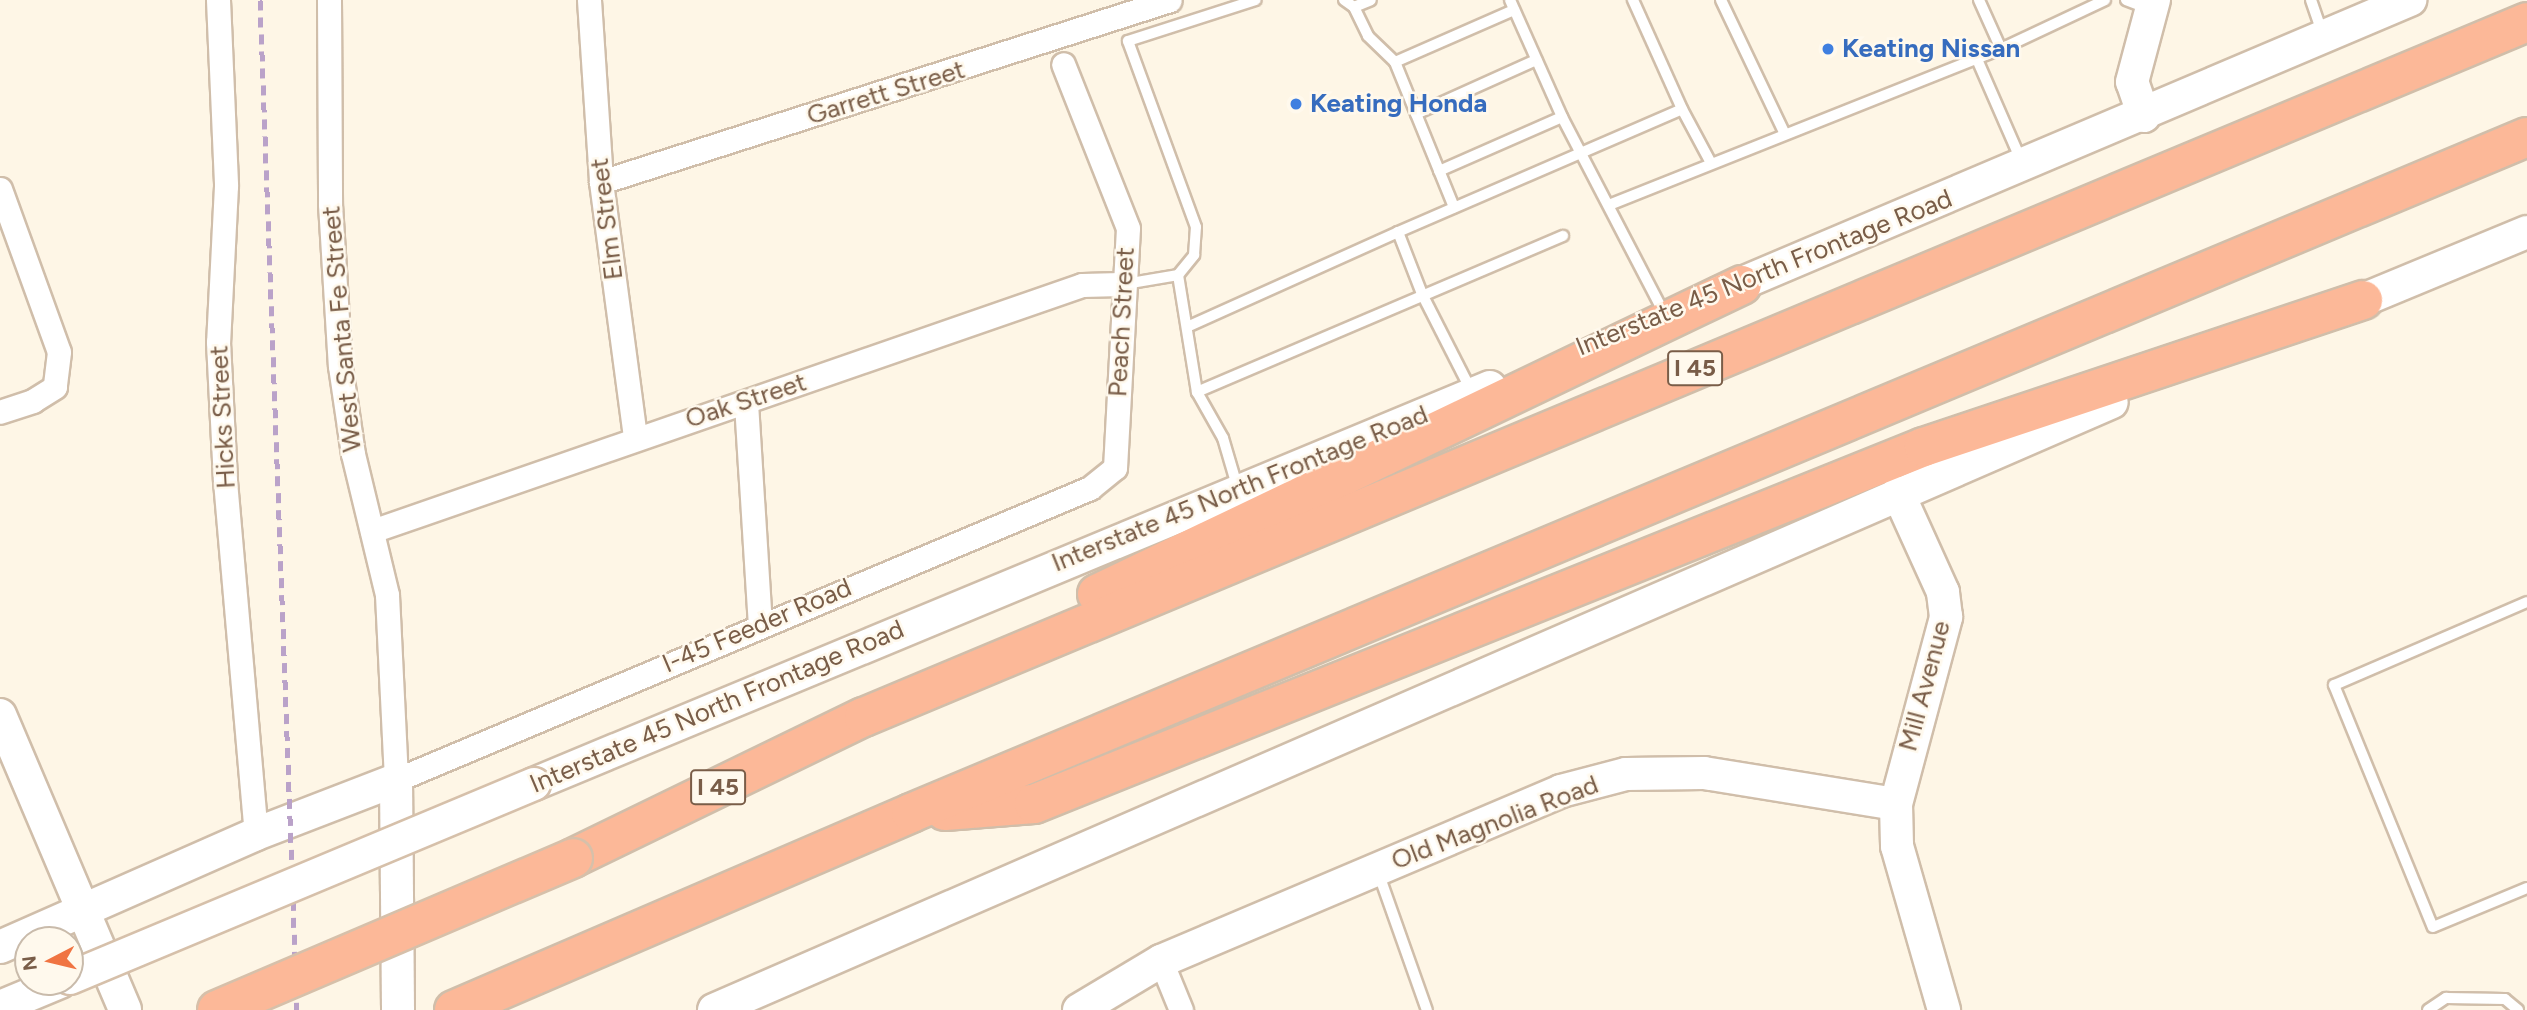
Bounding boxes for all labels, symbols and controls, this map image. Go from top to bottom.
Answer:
place label: Keating Nissan [1842,33,2020,65]
marker: Keating Nissan [1820,41,1836,57]
street label: Garrett Street [803,54,969,132]
place label: Keating Honda [1310,88,1487,120]
marker: Keating Honda [1288,96,1304,112]
street label: Elm Street [584,156,630,282]
street label: Interstate 45 North Frontage Road [1571,183,1957,363]
street label: West Santa Fe Street [316,205,368,453]
street label: Peach Street [1102,246,1142,398]
street label: Hicks Street [204,344,242,490]
road number: I 45 [1667,348,1723,388]
street label: Oak Street [682,367,810,435]
street label: Interstate 45 North Frontage Road [1047,399,1433,579]
street label: I-45 Feeder Road [658,572,856,680]
street label: Interstate 45 North Frontage Road [525,614,909,800]
street label: Mill Avenue [1893,617,1957,755]
road number: I 45 [690,766,746,808]
street label: Old Magnolia Road [1387,769,1603,877]
north arrow [14,926,84,996]
text: N [17,955,42,972]

